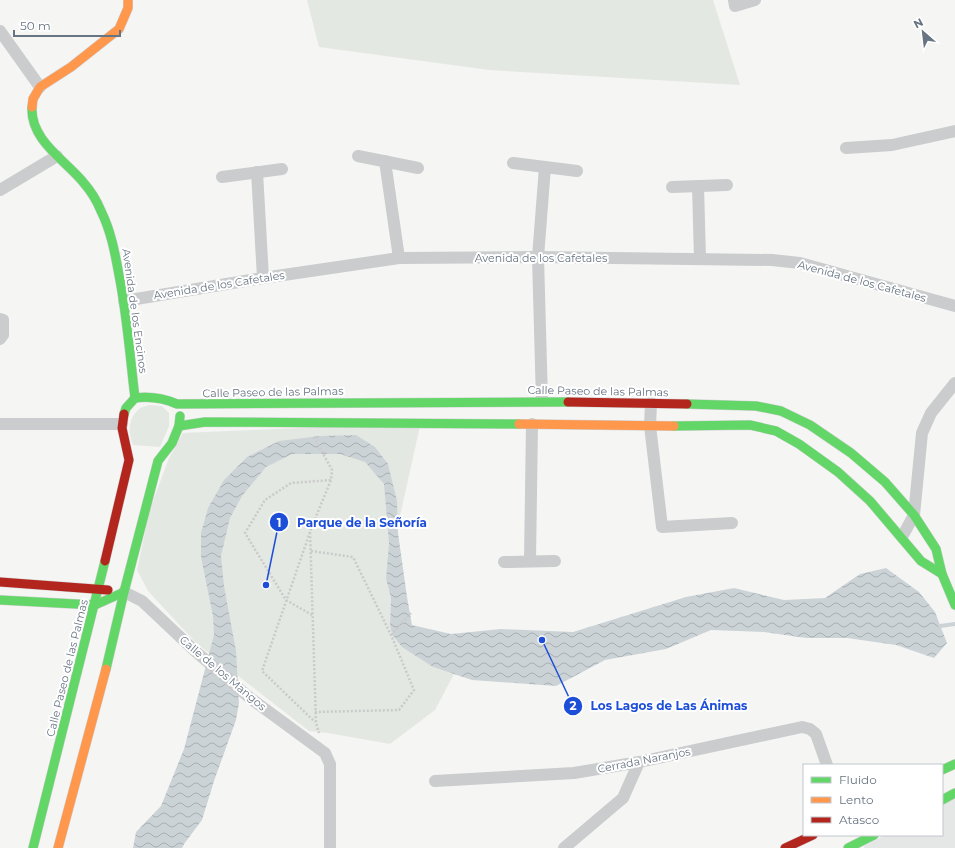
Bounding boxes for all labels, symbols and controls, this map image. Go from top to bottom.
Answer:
scale bar [14,12,120,38]
north arrow [903,12,943,52]
text: N [911,15,926,31]
text: 50 m [20,18,51,33]
street label: Avenida de los Encinos [119,248,151,375]
street label: Avenida de los Cafetales [475,251,608,265]
street label: Avenida de los Cafetales [796,257,928,305]
street label: Avenida de los Cafetales [152,268,286,302]
street label: Calle Paseo de las Palmas [527,383,669,399]
street label: Calle Paseo de las Palmas [202,384,344,400]
callout: Parque de la Señoría [269,510,435,534]
text: 1 [277,515,281,530]
text: Parque de la Señoría [297,515,427,530]
street label: Calle Paseo de las Palmas [43,597,91,738]
street label: Calle de los Mangos [177,633,270,714]
callout: Los Lagos de Las Ánimas [563,694,755,718]
text: 2 [569,698,577,713]
text: Los Lagos de Las Ánimas [591,698,748,713]
street label: Cerrada Naranjos [596,744,692,776]
legend [803,764,943,836]
text: Fluido [839,772,877,787]
text: Lento [839,792,874,807]
text: Atasco [839,812,879,827]

